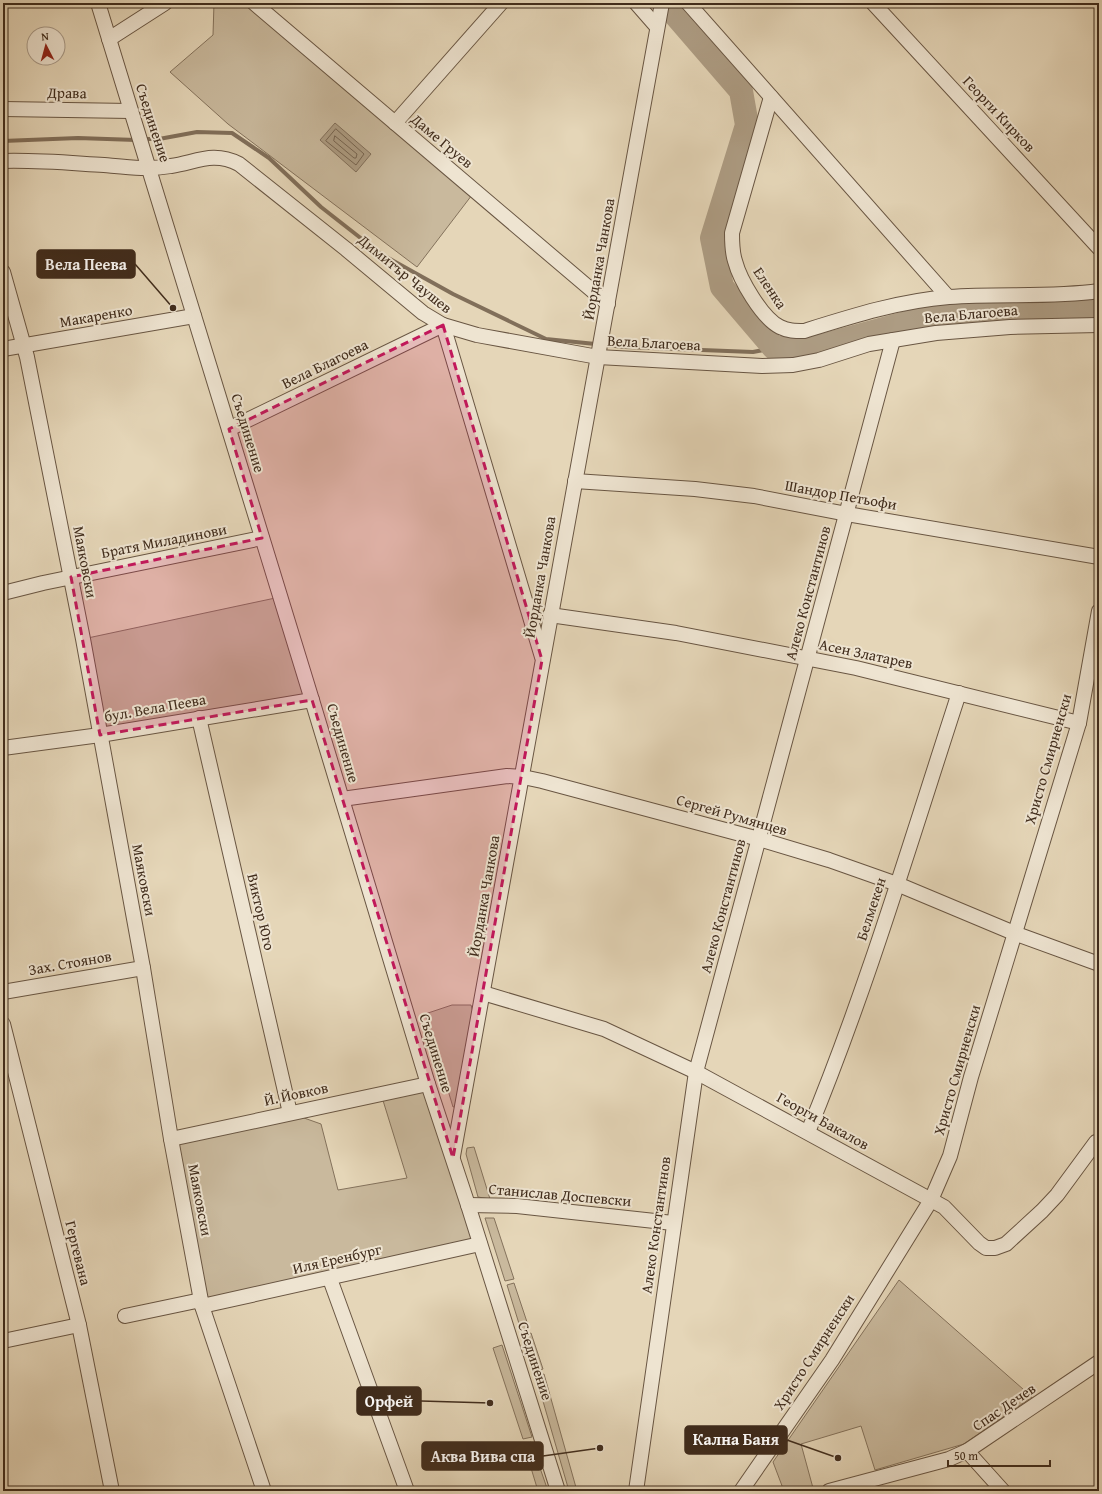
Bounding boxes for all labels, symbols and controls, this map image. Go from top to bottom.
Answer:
north arrow [26,26,66,66]
text: N [40,28,50,44]
street label: Георги Кирков [958,71,1040,157]
street label: Съединение [131,81,176,165]
street label: Драва [46,82,88,103]
street label: Даме Груев [406,108,478,173]
street label: Йорданка Чанкова [577,196,620,321]
street label: Димитър Чаушев [353,229,457,318]
callout: Вела Пеева [37,250,135,278]
text: Вела Пеева [45,252,128,276]
street label: Еленка [749,263,793,314]
street label: Макаренко [58,299,134,332]
street label: Вела Благоева [923,299,1019,328]
street label: Вела Благоева [607,330,702,355]
street label: Вела Благоева [278,333,372,394]
street label: Съединение [227,391,270,475]
street label: Шандор Петьофи [783,474,899,515]
street label: Йорданка Чанкова [518,514,561,639]
street label: Братя Миладинови [99,518,229,563]
street label: Алеко Константинов [779,523,836,662]
street label: Маяковски [68,524,103,600]
street label: Асен Златарев [818,633,915,674]
street label: бул. Вела Пеева [102,688,208,727]
street label: Христо Смирненски [1019,691,1076,827]
street label: Съединение [322,701,365,785]
street label: Сергей Румянцев [674,789,790,840]
street label: Йорданка Чанкова [462,833,505,958]
street label: Алеко Константинов [694,836,751,975]
street label: Маяковски [127,842,162,918]
street label: Виктор Юго [242,871,281,953]
street label: Белмекен [850,874,891,943]
street label: Зах. Стоянов [27,945,113,980]
street label: Христо Смирненски [928,1002,985,1138]
street label: Съединение [415,1011,458,1095]
street label: Й. Йовков [262,1076,330,1111]
street label: Георги Бакалов [773,1087,873,1155]
street label: Алеко Константинов [635,1155,676,1295]
street label: Маяковски [183,1162,218,1238]
street label: Станислав Доспевски [488,1178,632,1211]
street label: Гергевана [60,1218,97,1288]
street label: Иля Еренбург [290,1238,384,1279]
street label: Христо Смирненски [768,1289,859,1414]
street label: Съединение [513,1319,558,1403]
street label: Спас Дечев [968,1378,1040,1436]
callout: Орфей [357,1387,421,1415]
text: Орфей [365,1389,413,1413]
callout: Кална Баня [685,1426,787,1454]
text: Кална Баня [693,1427,780,1451]
callout: Аква Вива спа [422,1442,543,1470]
scale bar [948,1442,1050,1468]
text: Аква Вива спа [431,1444,536,1468]
text: 50 m [954,1447,978,1464]

